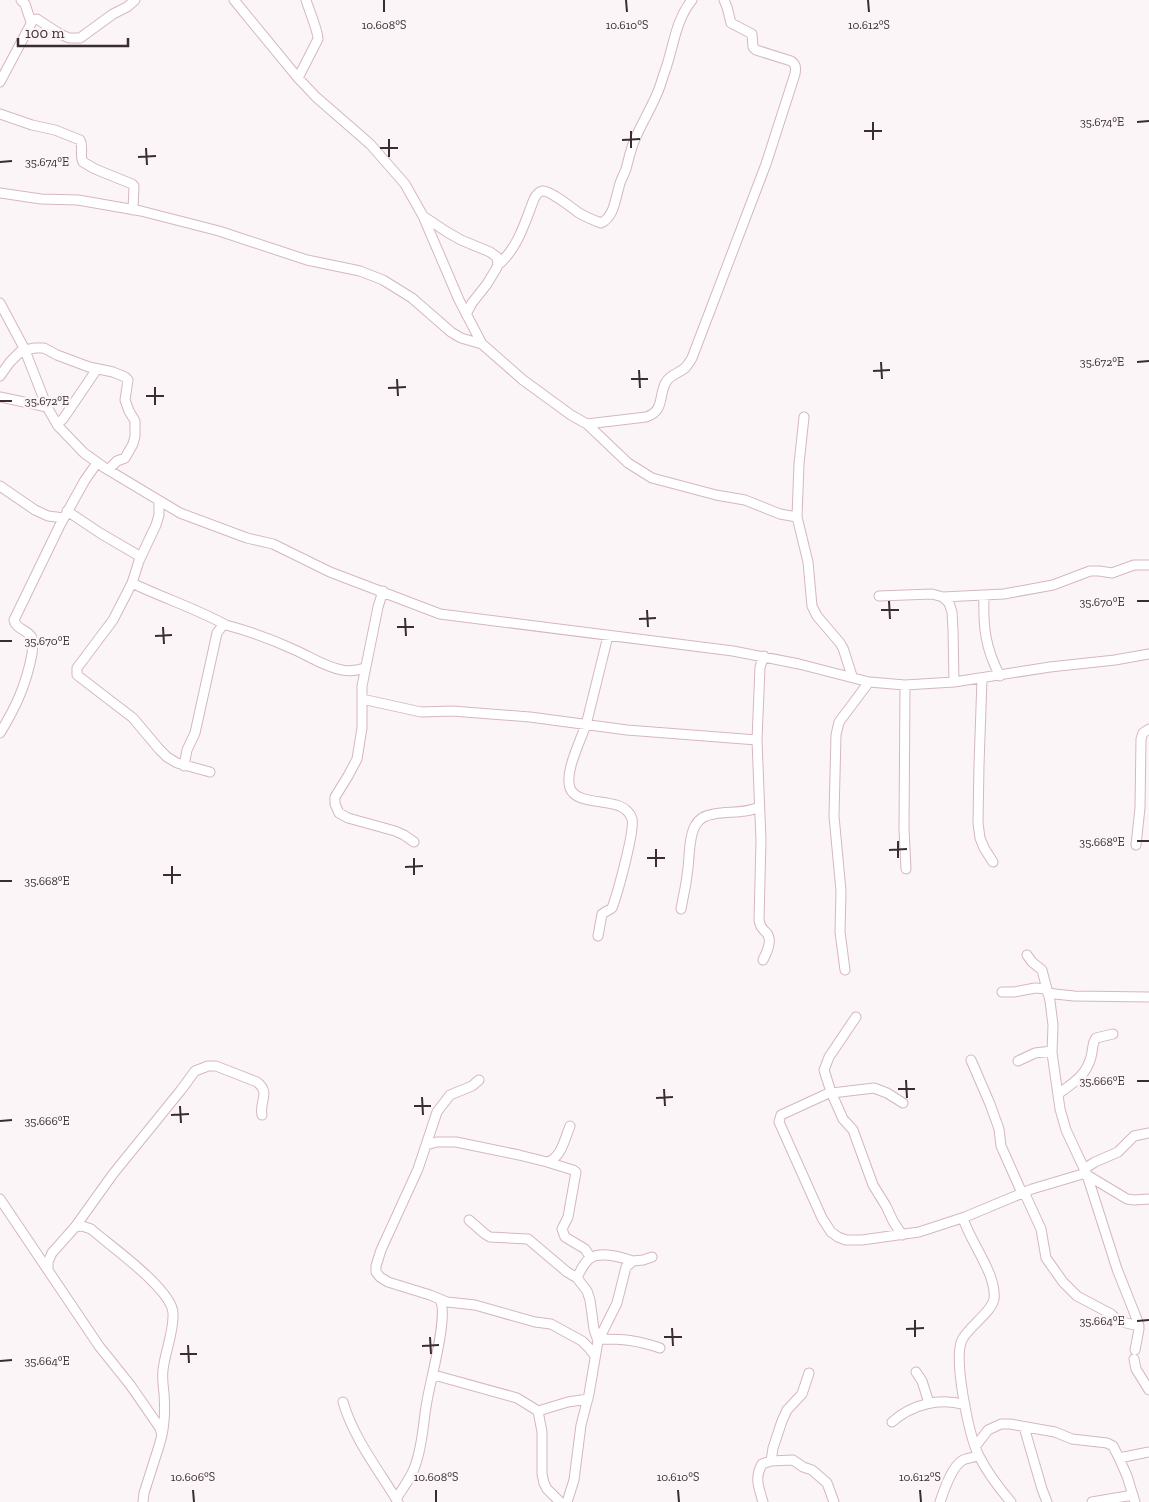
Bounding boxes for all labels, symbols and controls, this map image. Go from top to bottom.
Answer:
scale bar [18,15,128,47]
text: 10.608°S [362,18,406,32]
text: 10.610°S [606,18,648,32]
text: 10.612°S [848,18,890,32]
text: 100 m [25,24,64,42]
text: 35.674°E [1080,115,1124,129]
text: 35.674°E [25,155,69,169]
text: 35.672°E [1080,355,1124,369]
text: 35.672°E [25,394,69,408]
text: 35.670°E [1079,595,1125,609]
text: 35.670°E [24,634,70,648]
text: 35.668°E [1079,835,1125,849]
text: 35.668°E [24,874,70,888]
text: 35.666°E [1079,1074,1125,1088]
text: 35.666°E [24,1114,70,1128]
text: 35.664°E [1079,1314,1125,1328]
text: 35.664°E [24,1354,70,1368]
text: 10.606°S [171,1470,215,1484]
text: 10.608°S [414,1470,458,1484]
text: 10.610°S [657,1470,699,1484]
text: 10.612°S [899,1470,941,1484]

